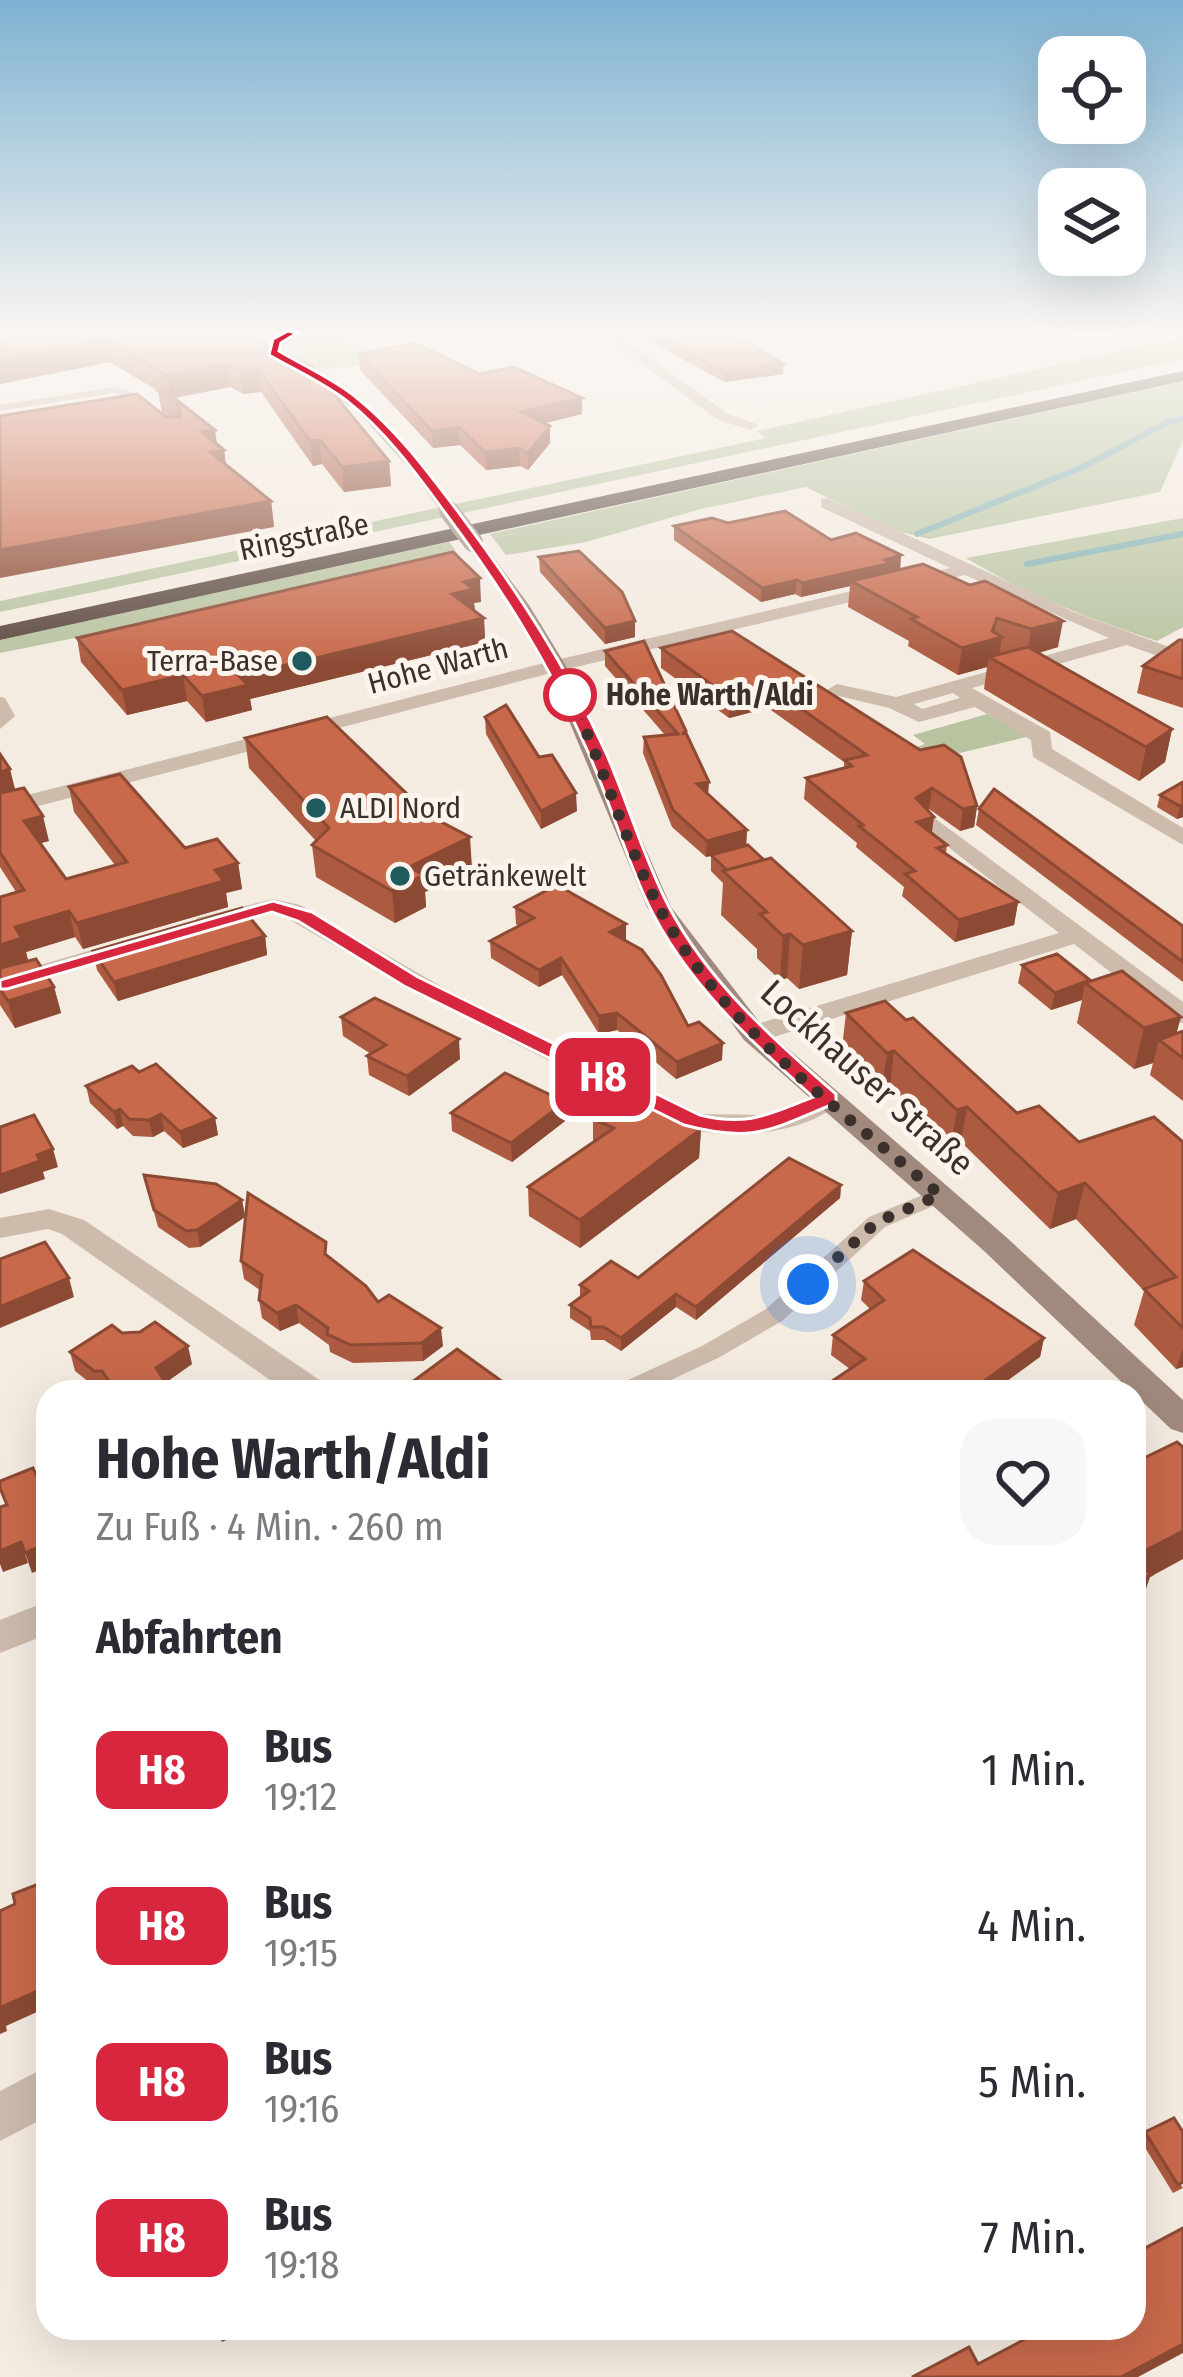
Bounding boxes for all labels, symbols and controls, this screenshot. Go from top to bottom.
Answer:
map controls [1038,36,1146,276]
button: locate [1038,36,1146,144]
button: layers [1038,168,1146,276]
street label: Ringstraße [236,506,372,568]
street label: Hohe Warth [364,630,512,702]
place label: Terra-Base [147,643,278,679]
marker: Terra-Base [289,648,315,674]
marker: Hohe Warth/Aldi [545,670,595,720]
place label: Hohe Warth/Aldi [606,677,813,713]
place label: ALDI Nord [340,790,461,826]
marker: ALDI Nord [303,795,329,821]
place label: Getränkewelt [424,858,587,894]
marker: Getränkewelt [387,863,413,889]
street label: Lockhauser Straße [752,971,983,1185]
line badge: H8 [549,1038,657,1116]
text: H8 [579,1052,627,1102]
your location [778,1254,838,1314]
button: heart [960,1419,1086,1545]
text: Hohe Warth/Aldi [96,1425,490,1493]
text: Zu Fuß · 4 Min. · 260 m [96,1504,444,1550]
text: Abfahrten [96,1611,283,1665]
text: Bus [264,1720,332,1774]
text: 1 Min. [981,1743,1086,1797]
text: H8 [138,1745,186,1795]
text: 19:12 [264,1774,337,1820]
text: Bus [264,1876,332,1930]
text: 4 Min. [977,1899,1086,1953]
text: H8 [138,1901,186,1951]
text: 19:15 [264,1930,338,1976]
text: Bus [264,2032,332,2086]
text: 5 Min. [978,2055,1086,2109]
text: H8 [138,2057,186,2107]
text: 19:16 [264,2086,339,2132]
text: Bus [264,2188,332,2242]
text: 7 Min. [981,2211,1086,2265]
text: H8 [138,2213,186,2263]
text: 19:18 [264,2242,340,2288]

